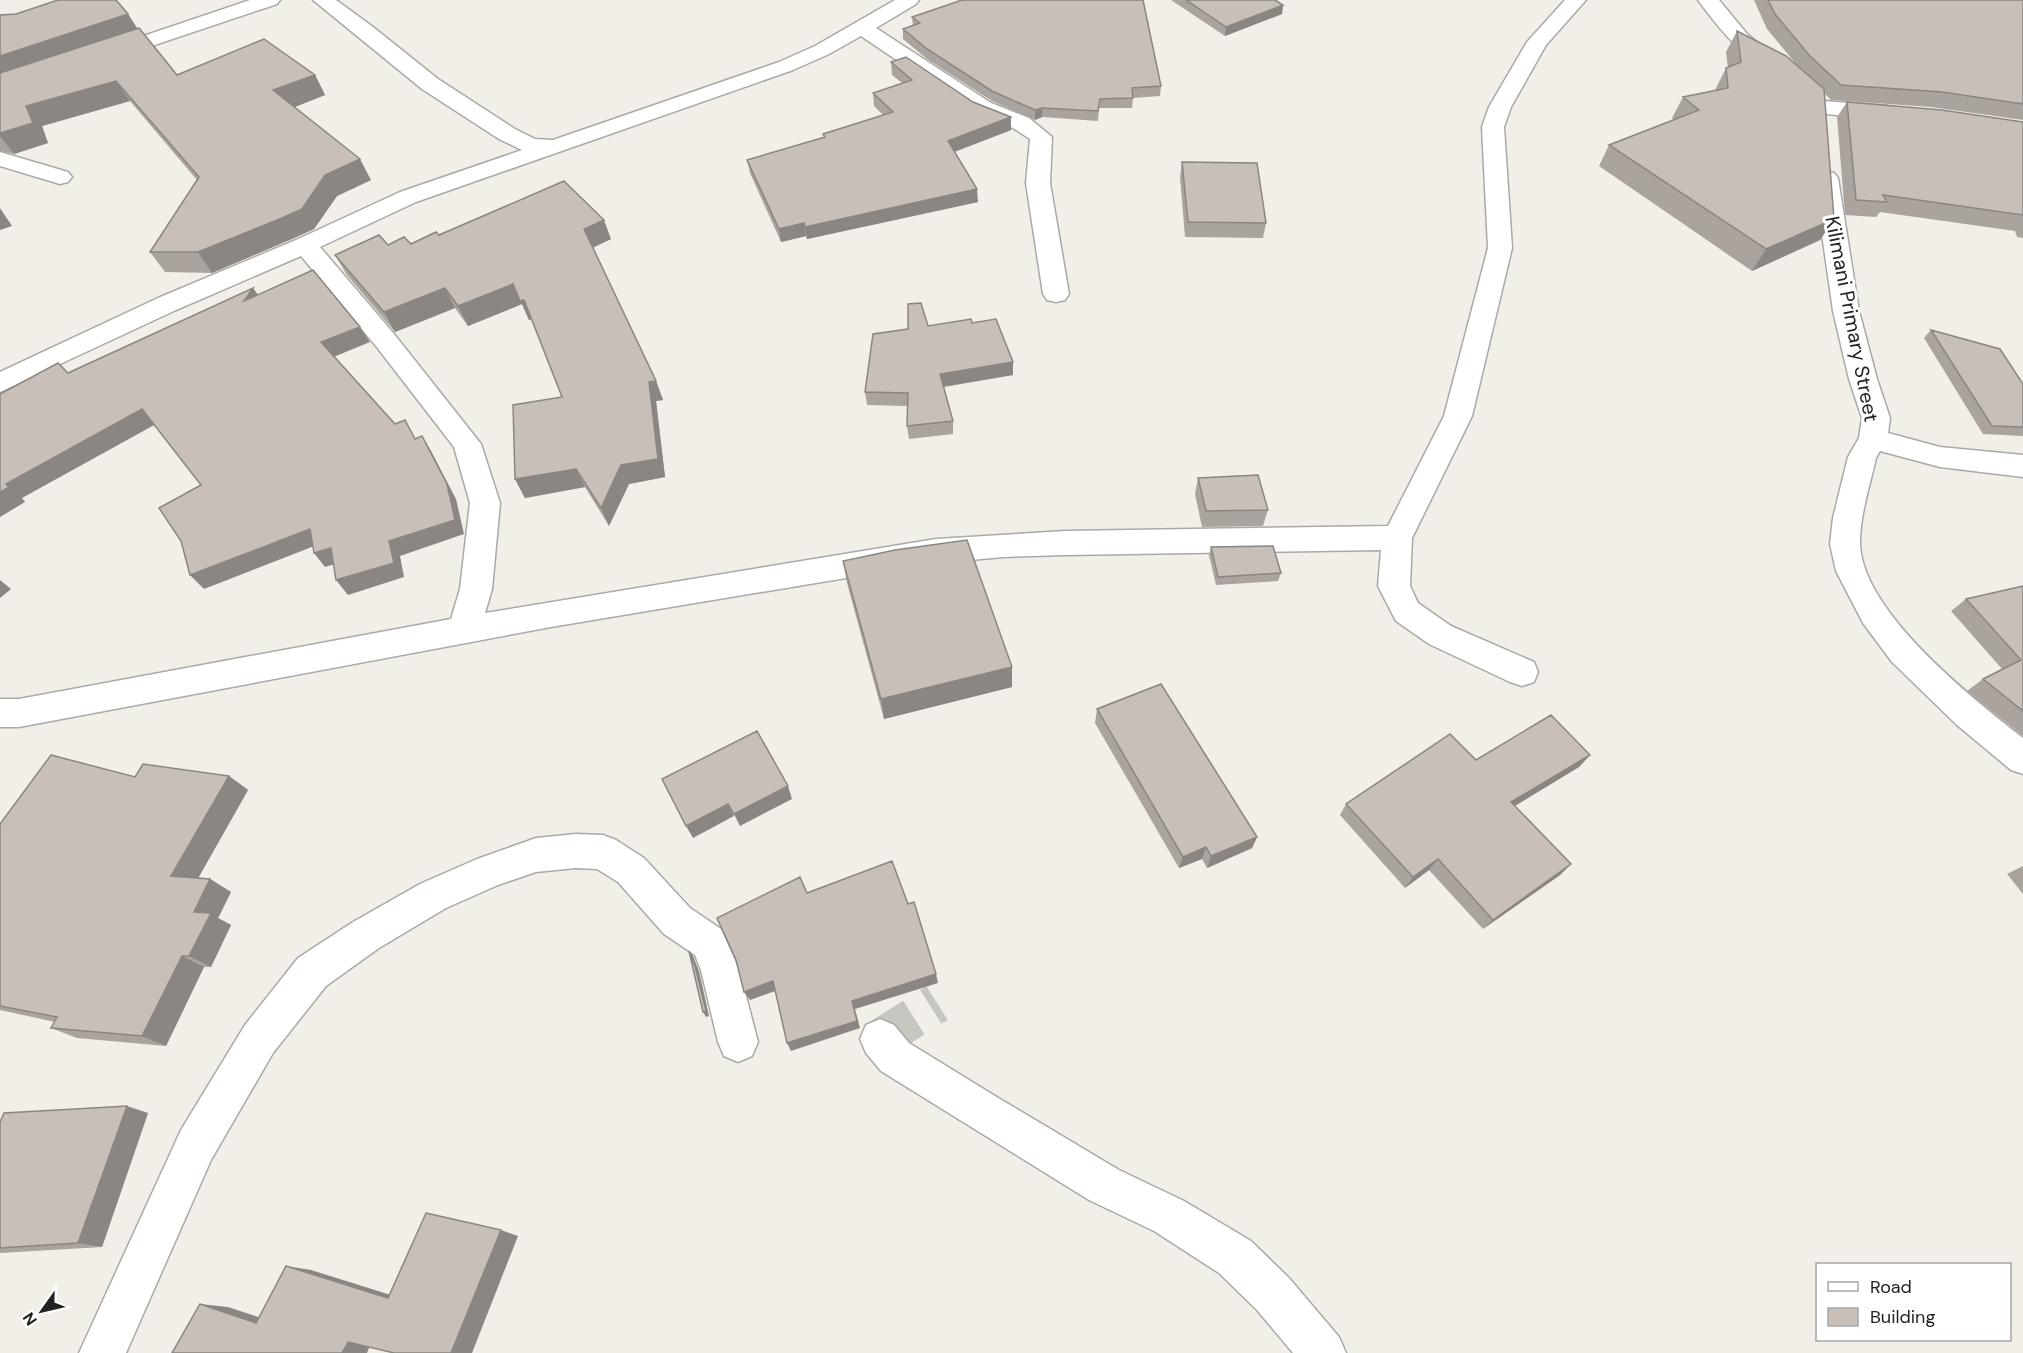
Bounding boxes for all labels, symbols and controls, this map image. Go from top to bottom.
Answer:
street label: Kilimani Primary Street [1819,214,1885,424]
legend [1816,1263,2011,1341]
text: Road [1870,1275,1912,1299]
north arrow [12,1281,72,1341]
text: Building [1870,1305,1935,1329]
text: N [18,1308,42,1330]

